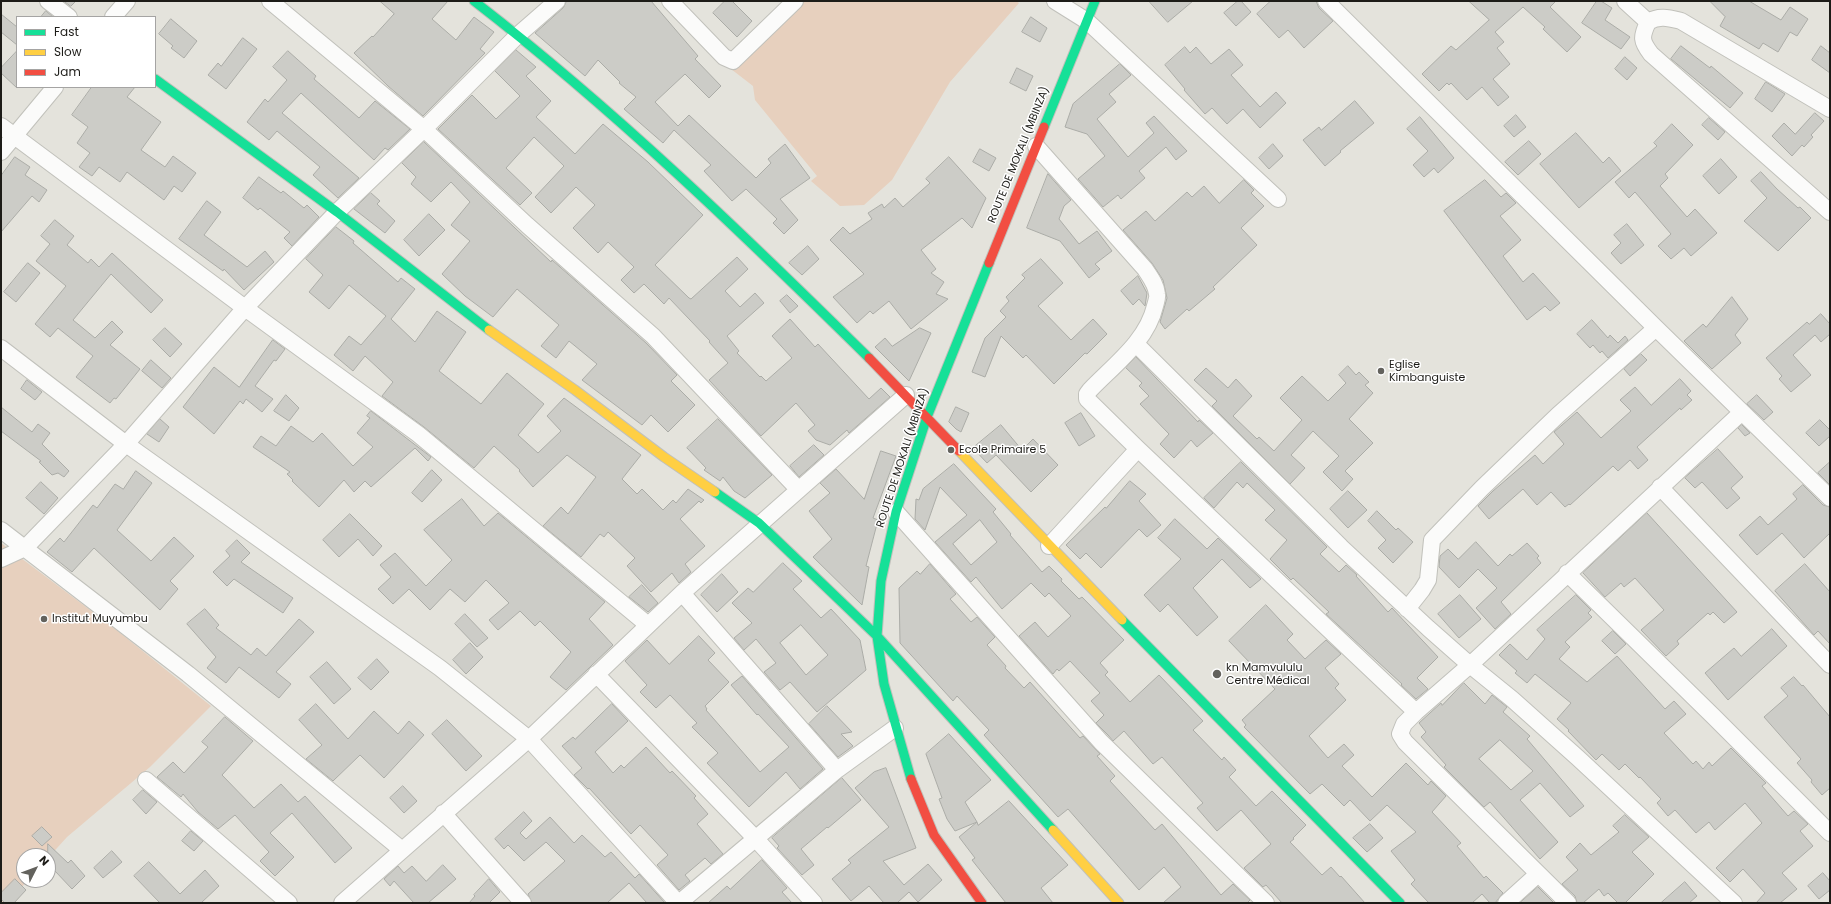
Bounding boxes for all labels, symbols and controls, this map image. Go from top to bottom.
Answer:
legend [16,16,156,88]
text: Fast [54,23,79,40]
text: Slow [54,43,82,60]
text: Jam [54,63,81,80]
street label: ROUTE DE MOKALI (MBINZA) [986,85,1052,225]
place label: Eglise Kimbanguiste [1389,358,1465,384]
marker: Eglise Kimbanguiste [1376,366,1386,376]
street label: ROUTE DE MOKALI (MBINZA) [874,386,932,530]
place label: Ecole Primaire 5 [959,443,1046,457]
marker: Ecole Primaire 5 [946,445,956,455]
place label: Institut Muyumbu [52,612,148,626]
marker: Institut Muyumbu [39,614,49,624]
place label: kn Mamvululu Centre Médical [1226,661,1309,687]
marker: kn Mamvululu Centre Médical [1211,668,1223,680]
north arrow [16,848,56,888]
text: N [35,852,53,869]

